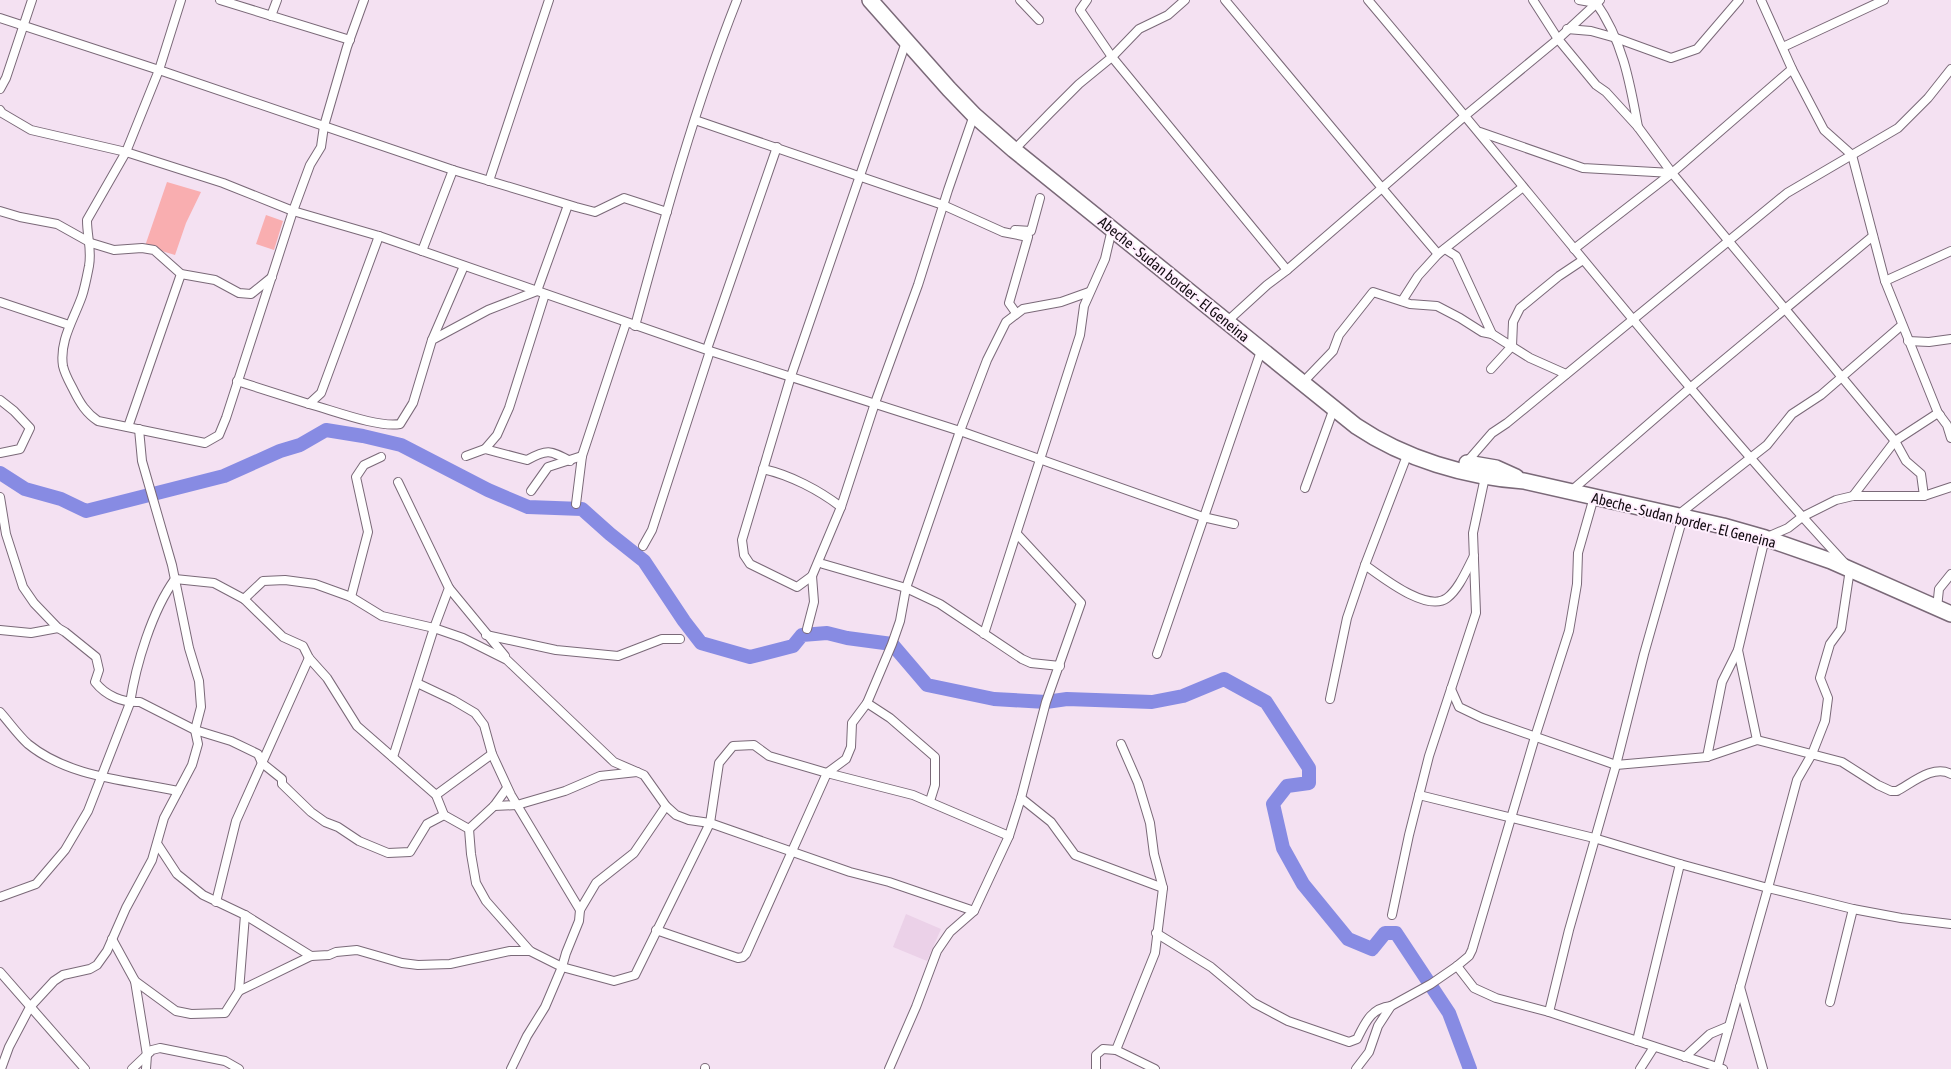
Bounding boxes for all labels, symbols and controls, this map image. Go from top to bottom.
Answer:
street label: Abeche - Sudan border - El Geneina [1095,213,1253,345]
street label: Abeche - Sudan border - El Geneina [1590,489,1778,551]

